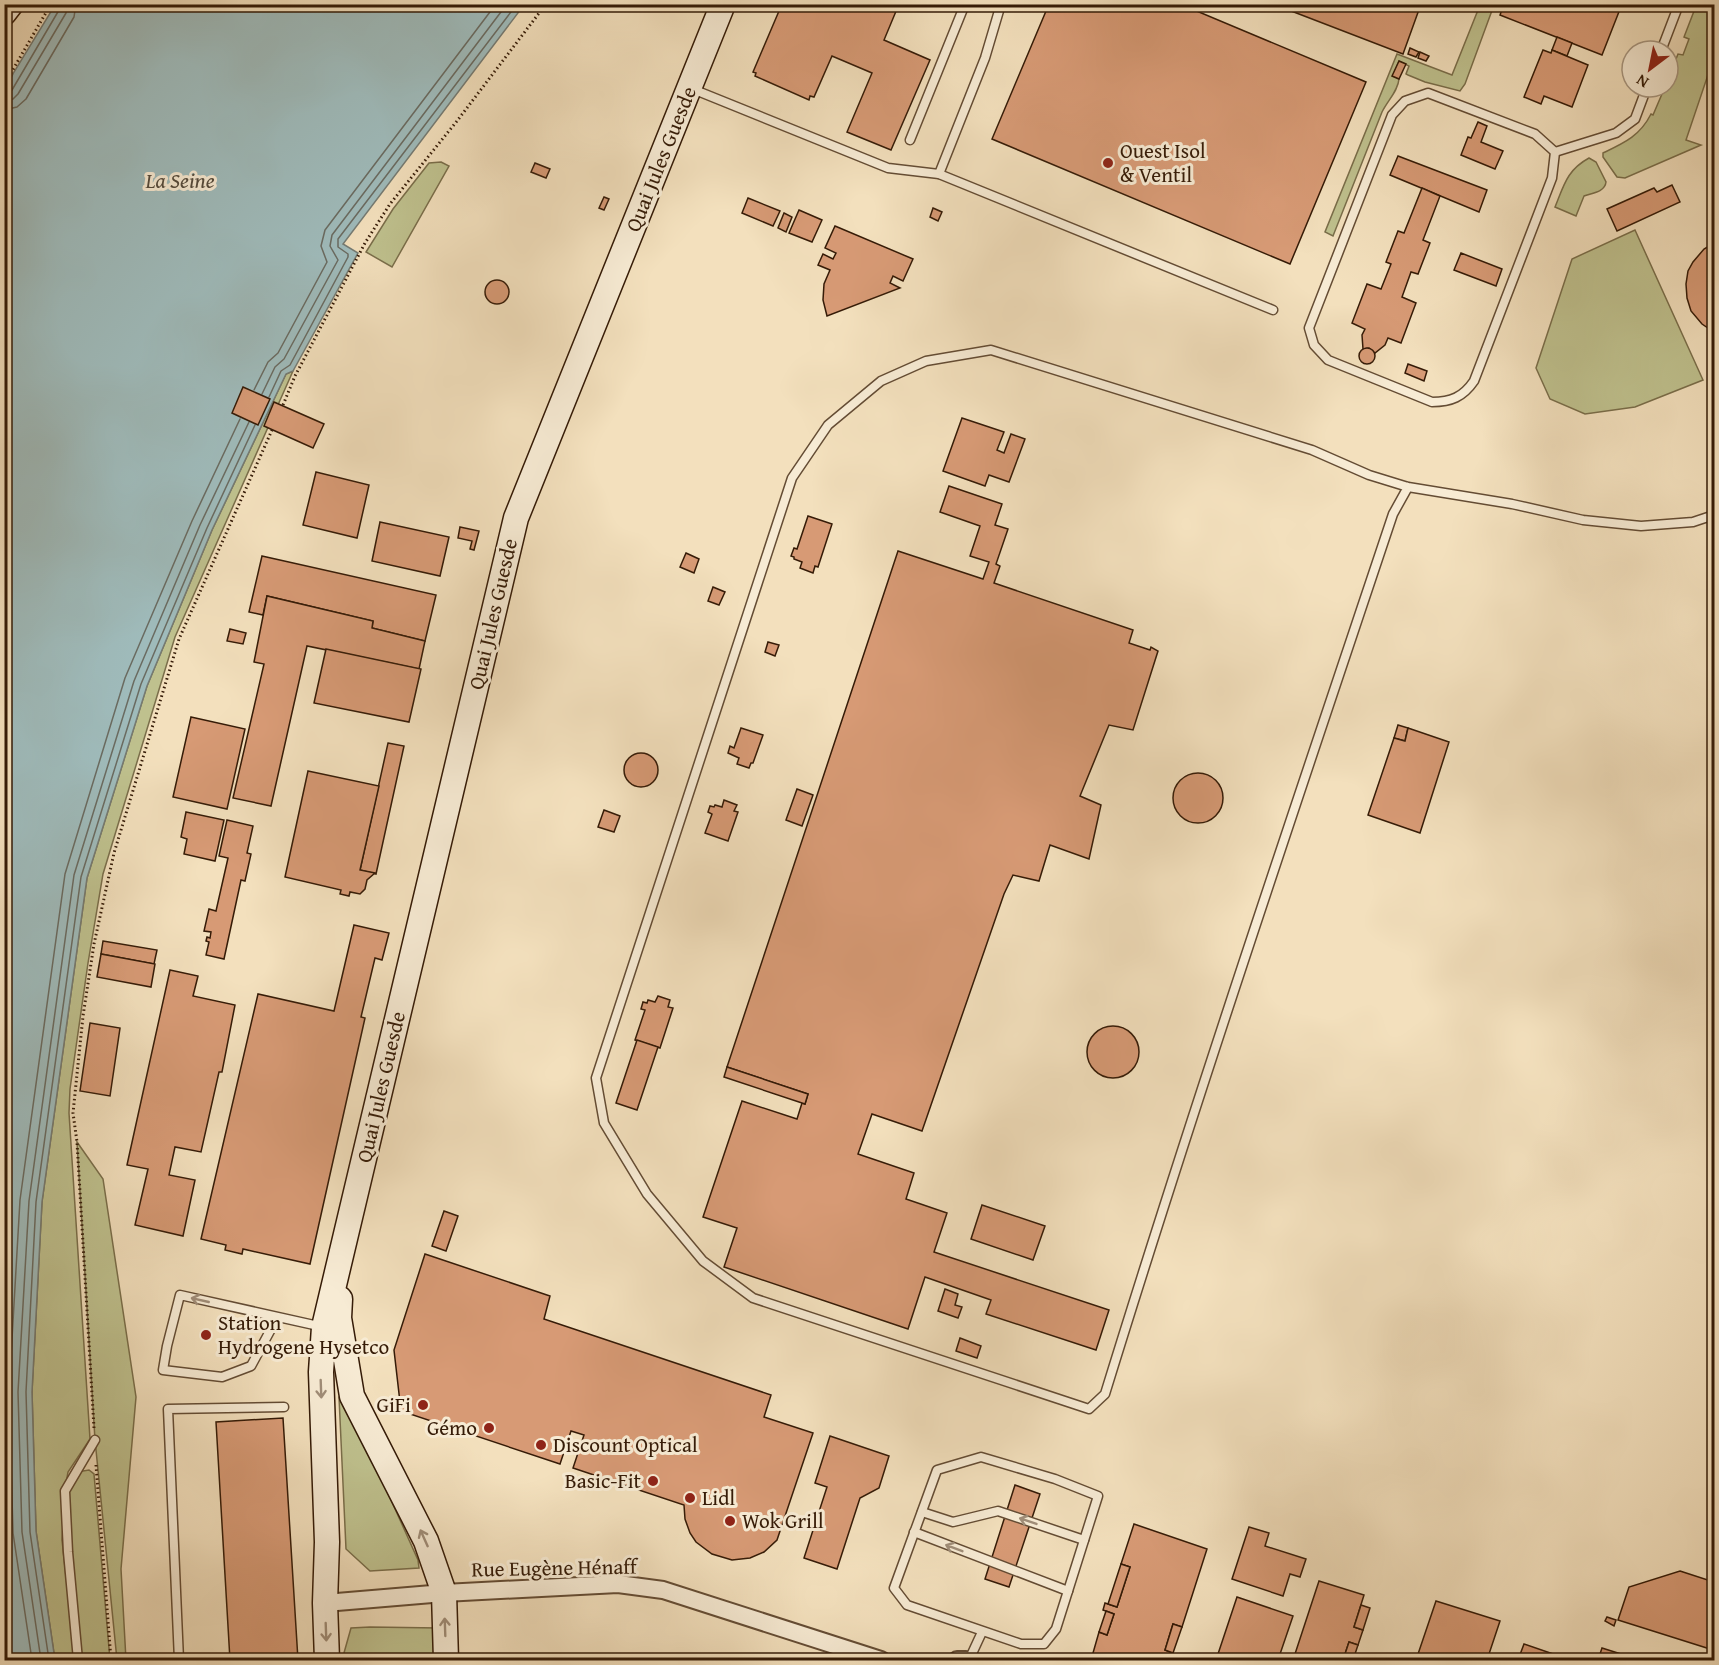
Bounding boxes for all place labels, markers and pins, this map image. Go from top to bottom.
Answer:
place label: Ouest Isol & Ventil [1120,135,1206,190]
marker: Ouest Isol & Ventil [1101,156,1115,170]
place label: Station Hydrogene Hysetco [218,1307,389,1362]
marker: Station Hydrogene Hysetco [199,1328,213,1342]
place label: GiFi [377,1389,411,1420]
marker: GiFi [416,1398,430,1412]
place label: Gémo [427,1412,477,1443]
marker: Gémo [482,1421,496,1435]
place label: Discount Optical [553,1429,698,1460]
marker: Discount Optical [534,1438,548,1452]
place label: Basic-Fit [565,1465,642,1496]
marker: Basic-Fit [646,1474,660,1488]
place label: Lidl [702,1482,735,1513]
marker: Lidl [683,1491,697,1505]
place label: Wok Grill [742,1505,824,1536]
marker: Wok Grill [723,1514,737,1528]

